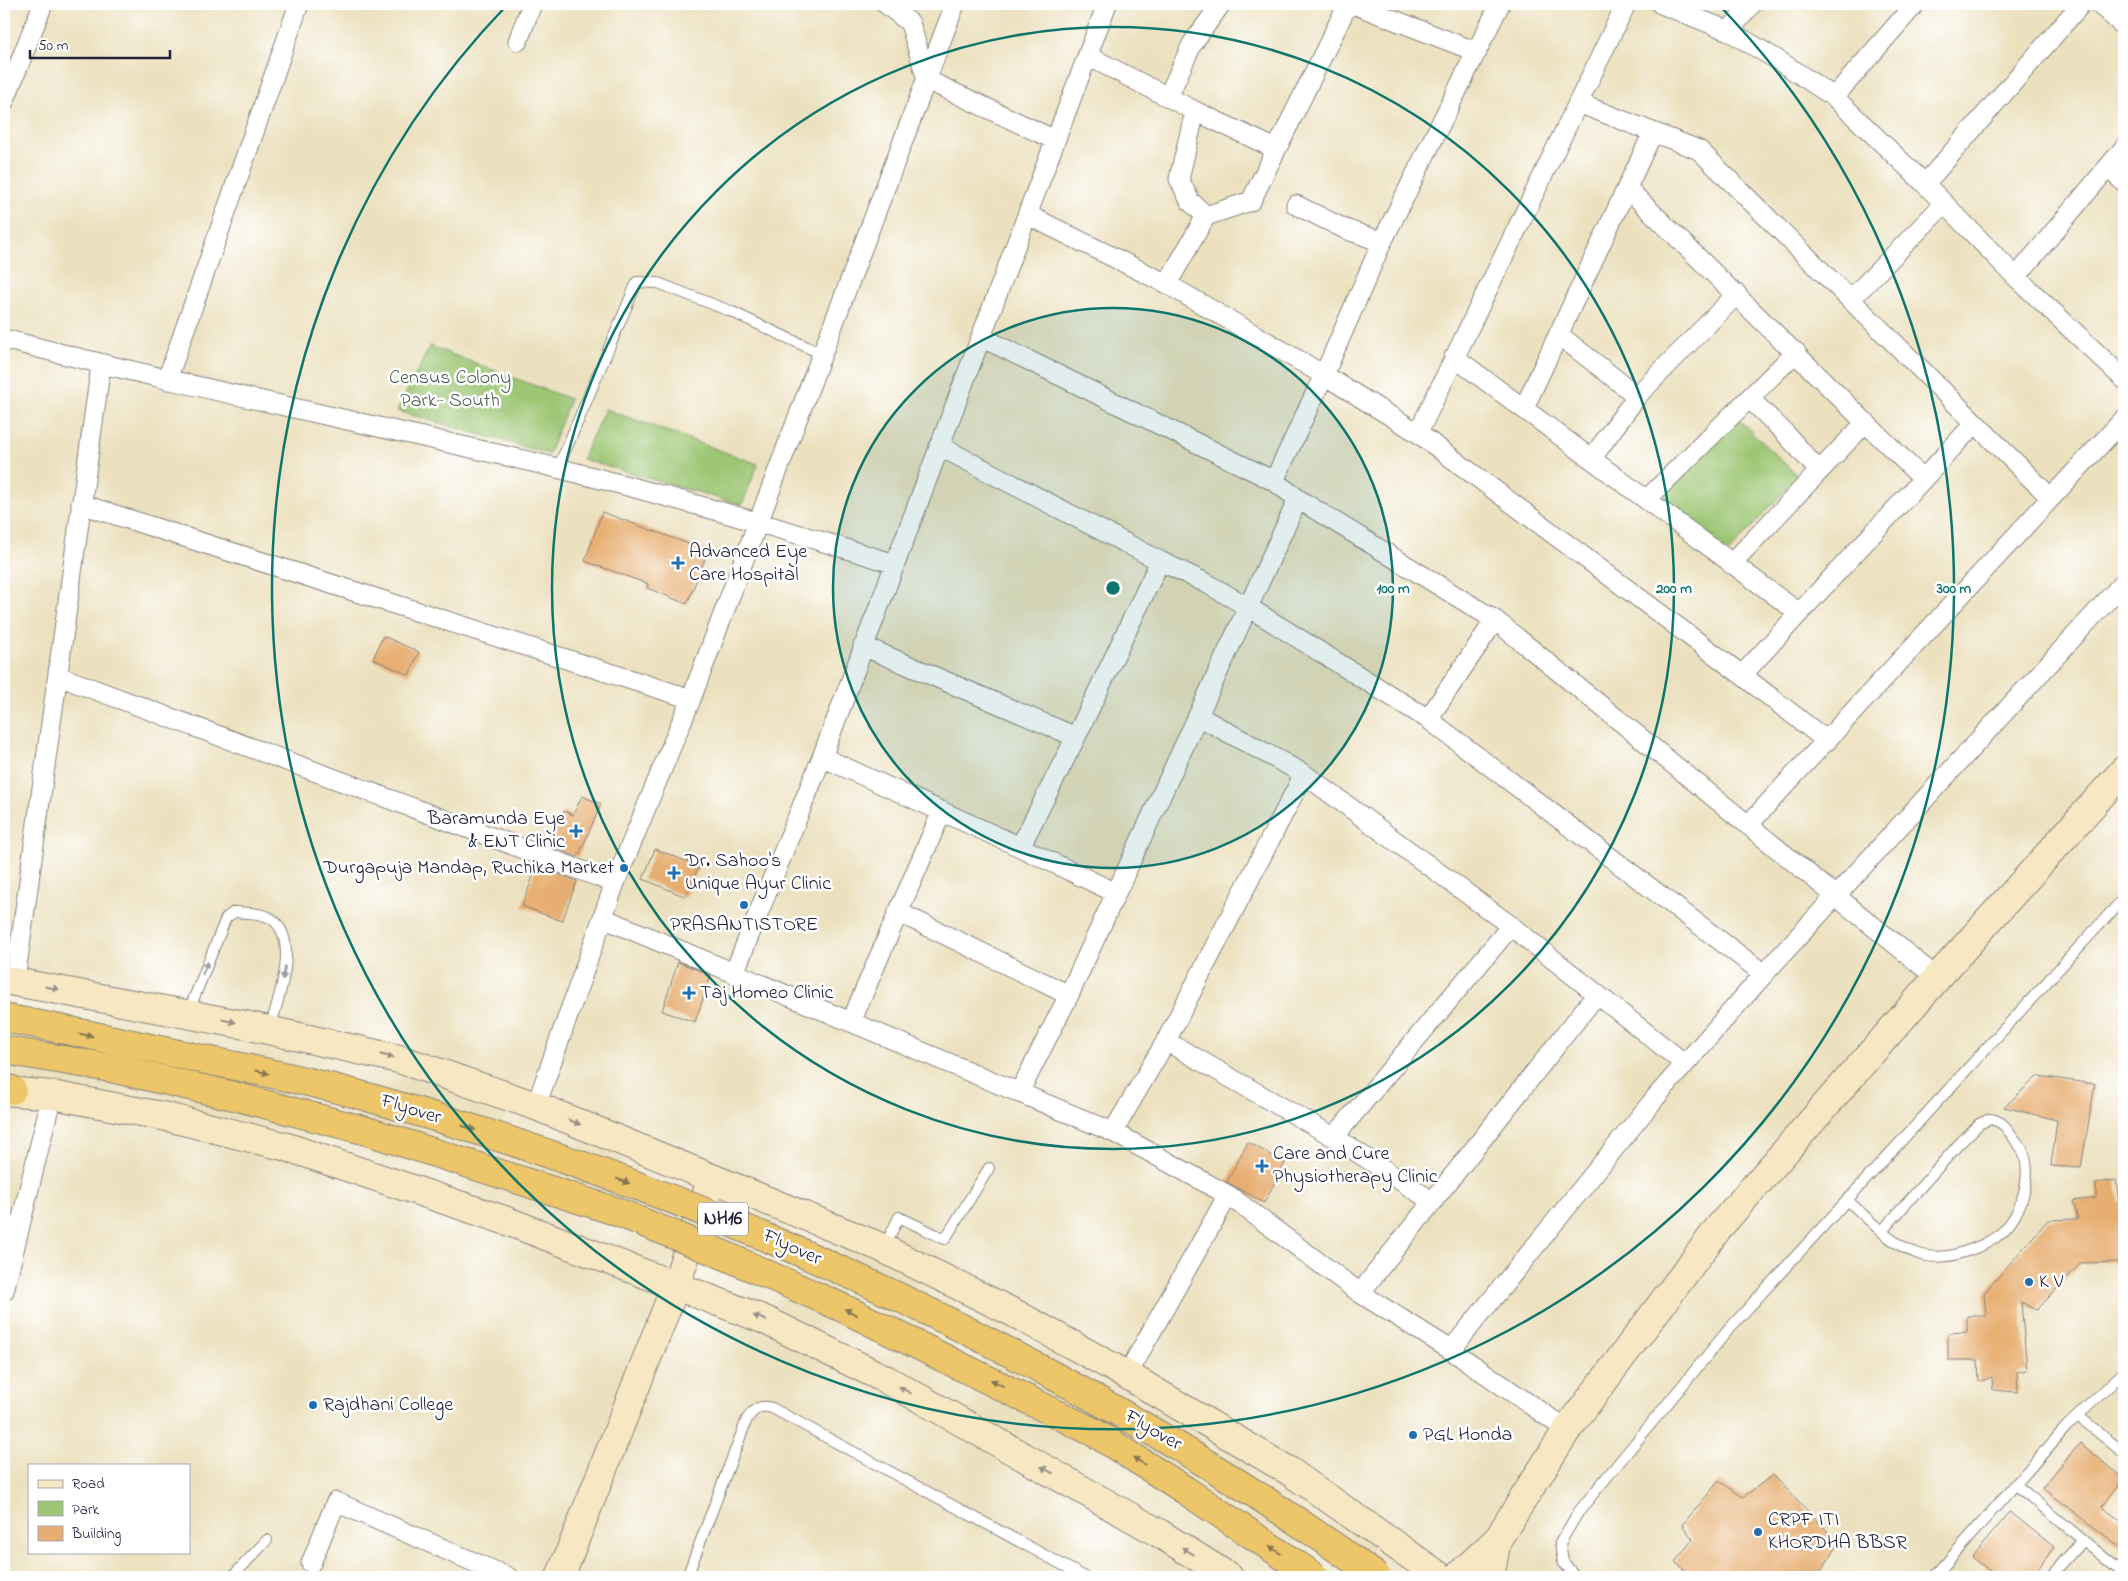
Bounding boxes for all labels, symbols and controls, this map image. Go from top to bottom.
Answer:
scale bar [30,28,170,60]
text: 50 m [38,35,69,57]
park label: Census Colony Park- South [389,364,511,416]
place label: Advanced Eye Care Hospital [689,538,807,590]
marker: Advanced Eye Care Hospital [671,556,685,570]
text: 100 m [1376,578,1410,600]
text: 200 m [1655,578,1692,600]
text: 300 m [1936,578,1972,600]
centre of rings [1104,579,1122,597]
place label: Baramunda Eye & ENT Clinic [427,805,565,857]
marker: Baramunda Eye & ENT Clinic [569,824,583,838]
place label: Dr. Sahoo's Unique Ayur Clinic [684,847,831,899]
place label: Durgapuja Mandap, Ruchika Market [322,854,614,884]
marker: Durgapuja Mandap, Ruchika Market [618,862,630,874]
marker: Dr. Sahoo's Unique Ayur Clinic [667,866,681,880]
marker: PRASANTISTORE [738,899,750,911]
place label: PRASANTISTORE [670,911,818,940]
one-way arrow [201,960,209,975]
one-way arrow [279,966,287,982]
place label: Taj Homeo Clinic [700,979,834,1008]
one-way arrow [44,984,60,992]
marker: Taj Homeo Clinic [682,986,696,1000]
one-way arrow [221,1018,237,1026]
one-way arrow [78,1031,94,1039]
one-way arrow [380,1052,395,1060]
one-way arrow [254,1068,269,1076]
street label: Flyover [376,1087,446,1133]
one-way arrow [566,1118,581,1126]
one-way arrow [462,1125,477,1132]
place label: Care and Cure Physiotherapy Clinic [1273,1140,1438,1192]
marker: Care and Cure Physiotherapy Clinic [1255,1159,1269,1173]
one-way arrow [616,1177,631,1185]
road number: NH16 [698,1202,748,1236]
street label: Flyover [757,1222,827,1274]
place label: K V [2039,1268,2064,1297]
marker: K V [2023,1276,2035,1288]
one-way arrow [843,1308,858,1316]
one-way arrow [753,1313,767,1321]
one-way arrow [990,1379,1004,1387]
one-way arrow [899,1386,912,1395]
place label: Rajdhani College [323,1391,453,1421]
marker: Rajdhani College [307,1399,319,1411]
street label: Flyover [1118,1402,1188,1459]
place label: PGL Honda [1423,1421,1512,1450]
marker: PGL Honda [1407,1429,1419,1441]
one-way arrow [1133,1456,1146,1466]
legend [28,1464,190,1554]
one-way arrow [1040,1466,1054,1474]
text: Road [72,1473,105,1495]
text: Park [72,1499,100,1521]
place label: CRPF ITI KHORDHA BBSR [1768,1506,1908,1558]
text: Building [71,1523,121,1546]
marker: CRPF ITI KHORDHA BBSR [1752,1526,1764,1538]
one-way arrow [1268,1545,1282,1555]
one-way arrow [1181,1547,1194,1556]

